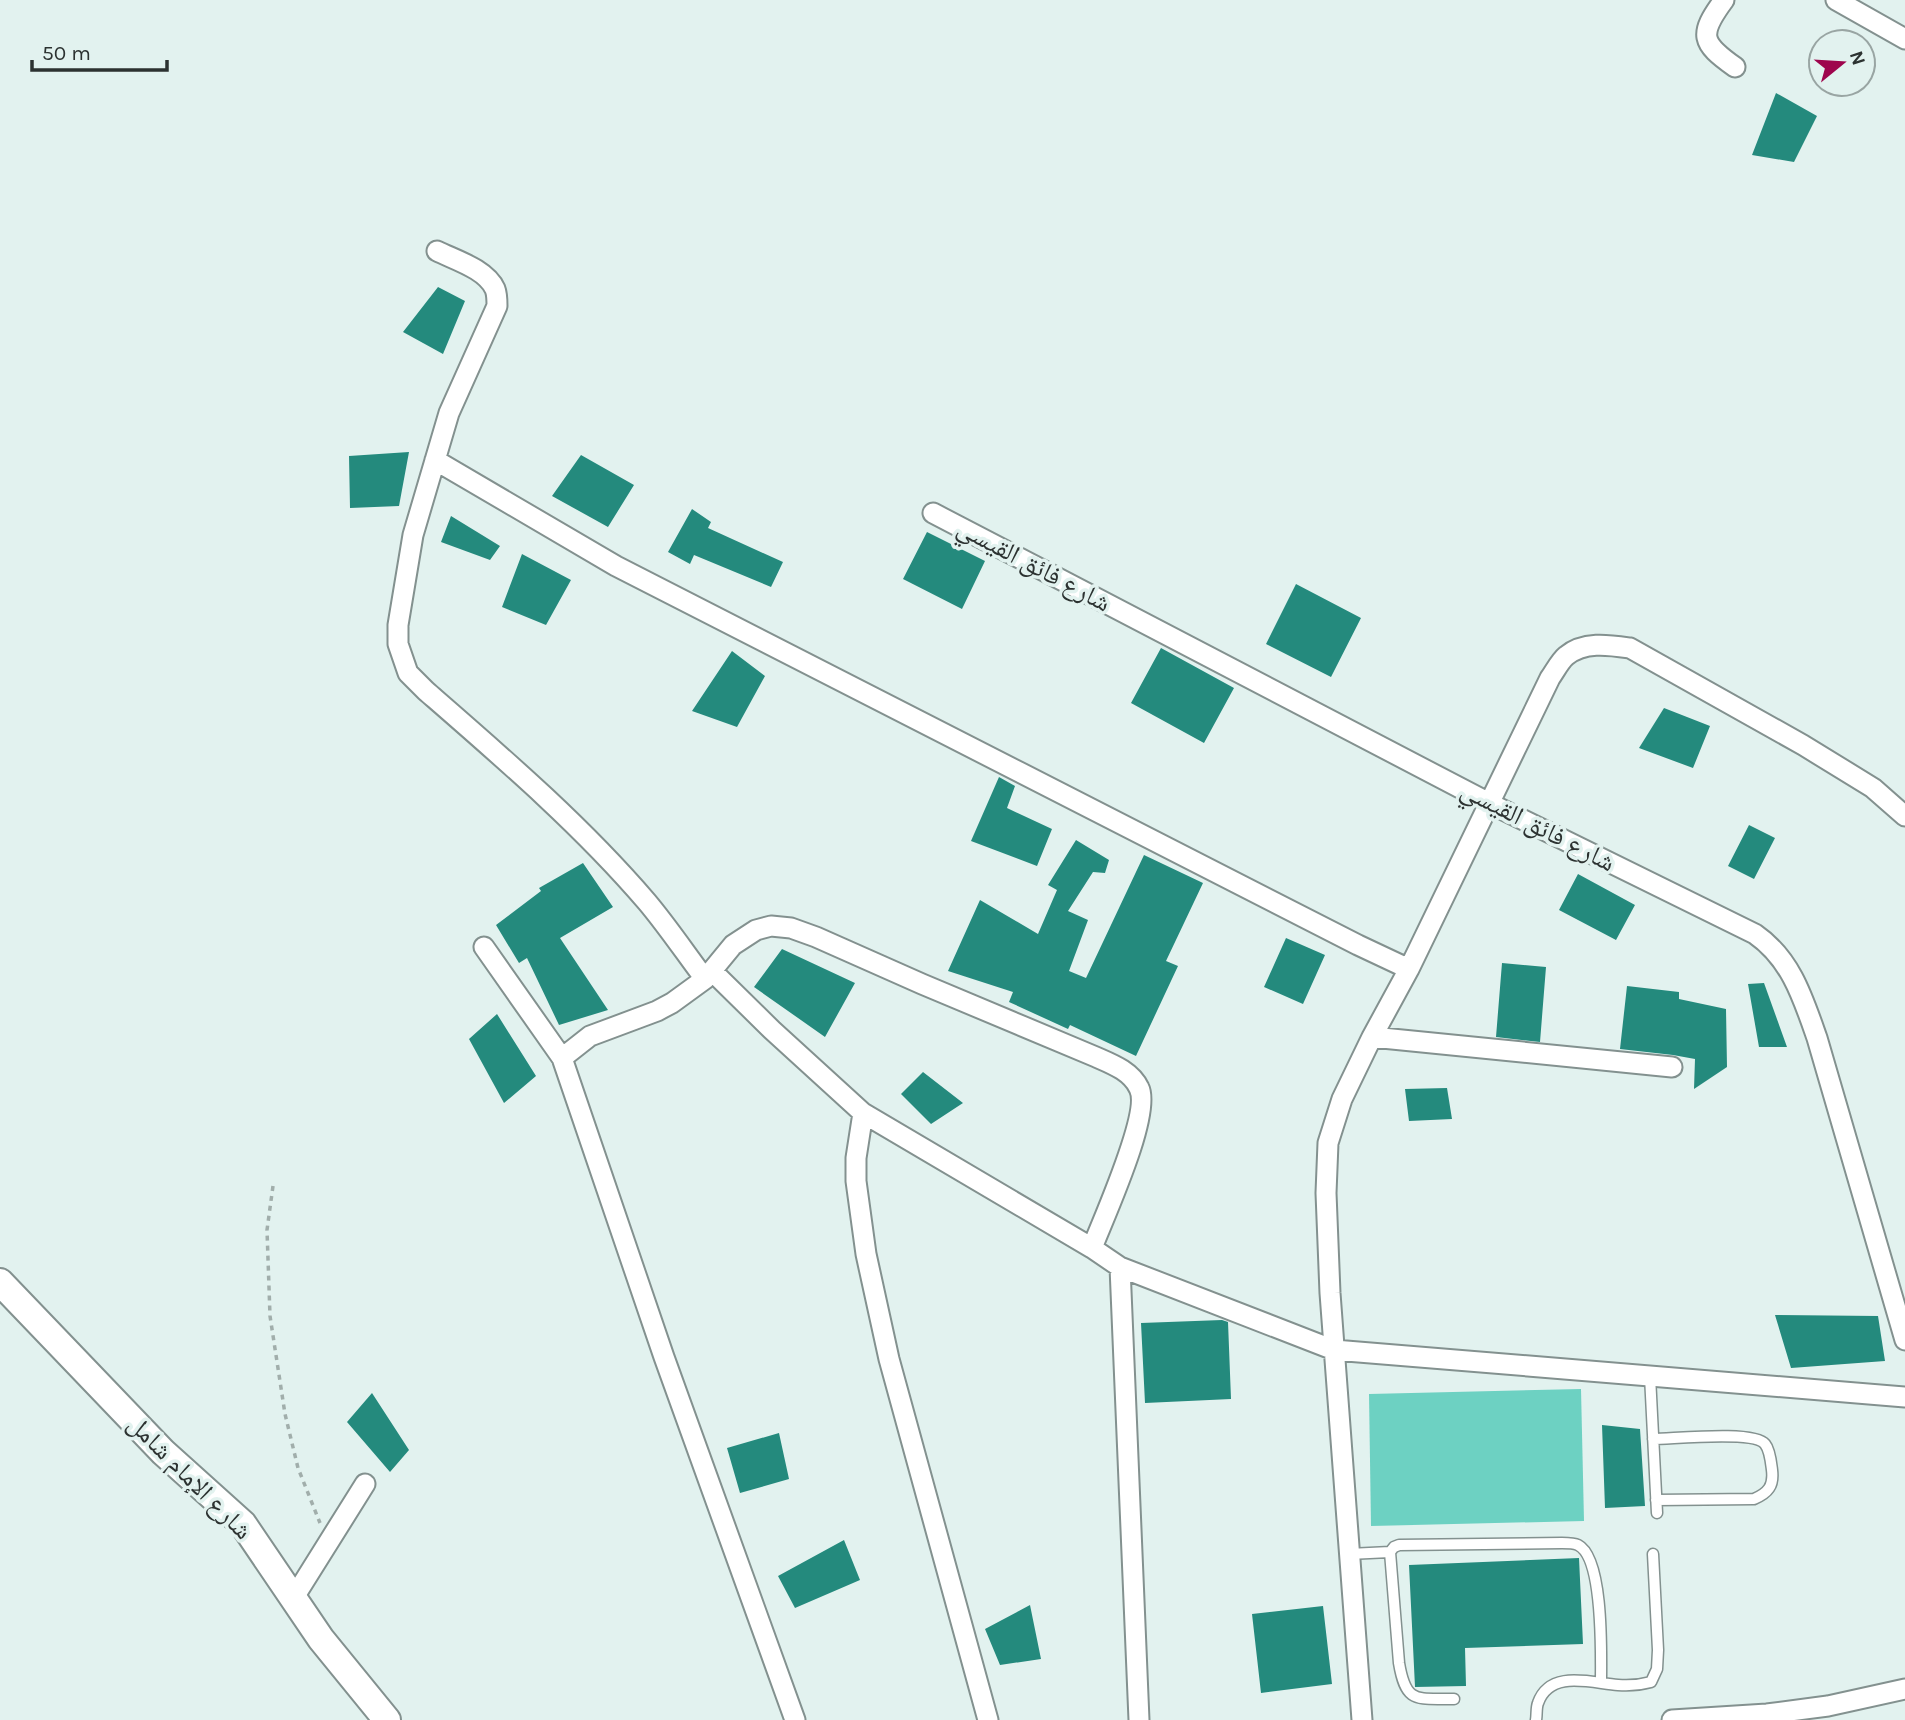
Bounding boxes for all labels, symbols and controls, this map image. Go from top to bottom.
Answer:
scale bar [32,28,166,72]
north arrow [1807,28,1877,98]
text: 50 m [42,41,91,65]
text: N [1845,48,1870,68]
street label: شارع فائق القيسي [950,512,1116,623]
street label: شارع فائق القيسي [1453,774,1620,882]
street label: شارع الإمام شامل [120,1408,259,1547]

